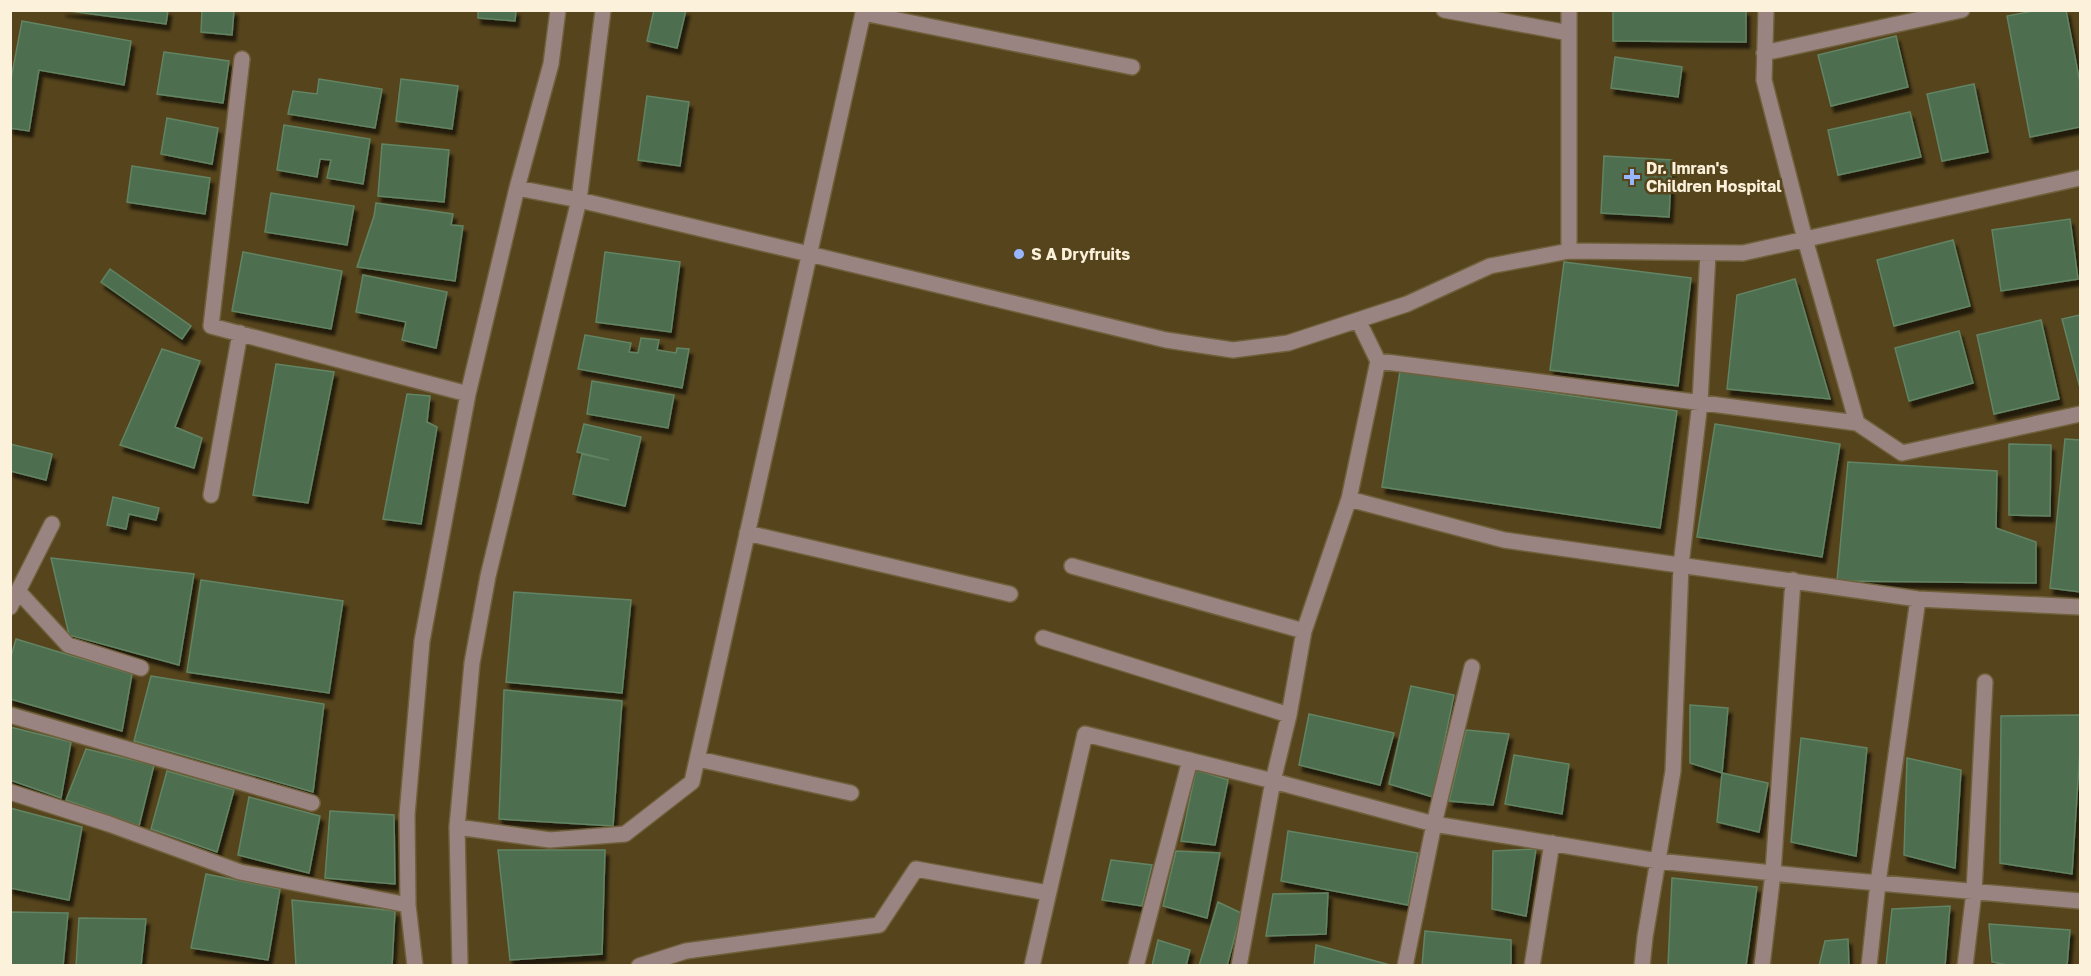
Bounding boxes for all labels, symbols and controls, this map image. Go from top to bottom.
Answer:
place label: Dr. Imran's Children Hospital [1646,158,1782,196]
marker: Dr. Imran's Children Hospital [1623,168,1641,186]
place label: S A Dryfruits [1031,244,1130,264]
marker: S A Dryfruits [1012,247,1026,261]

